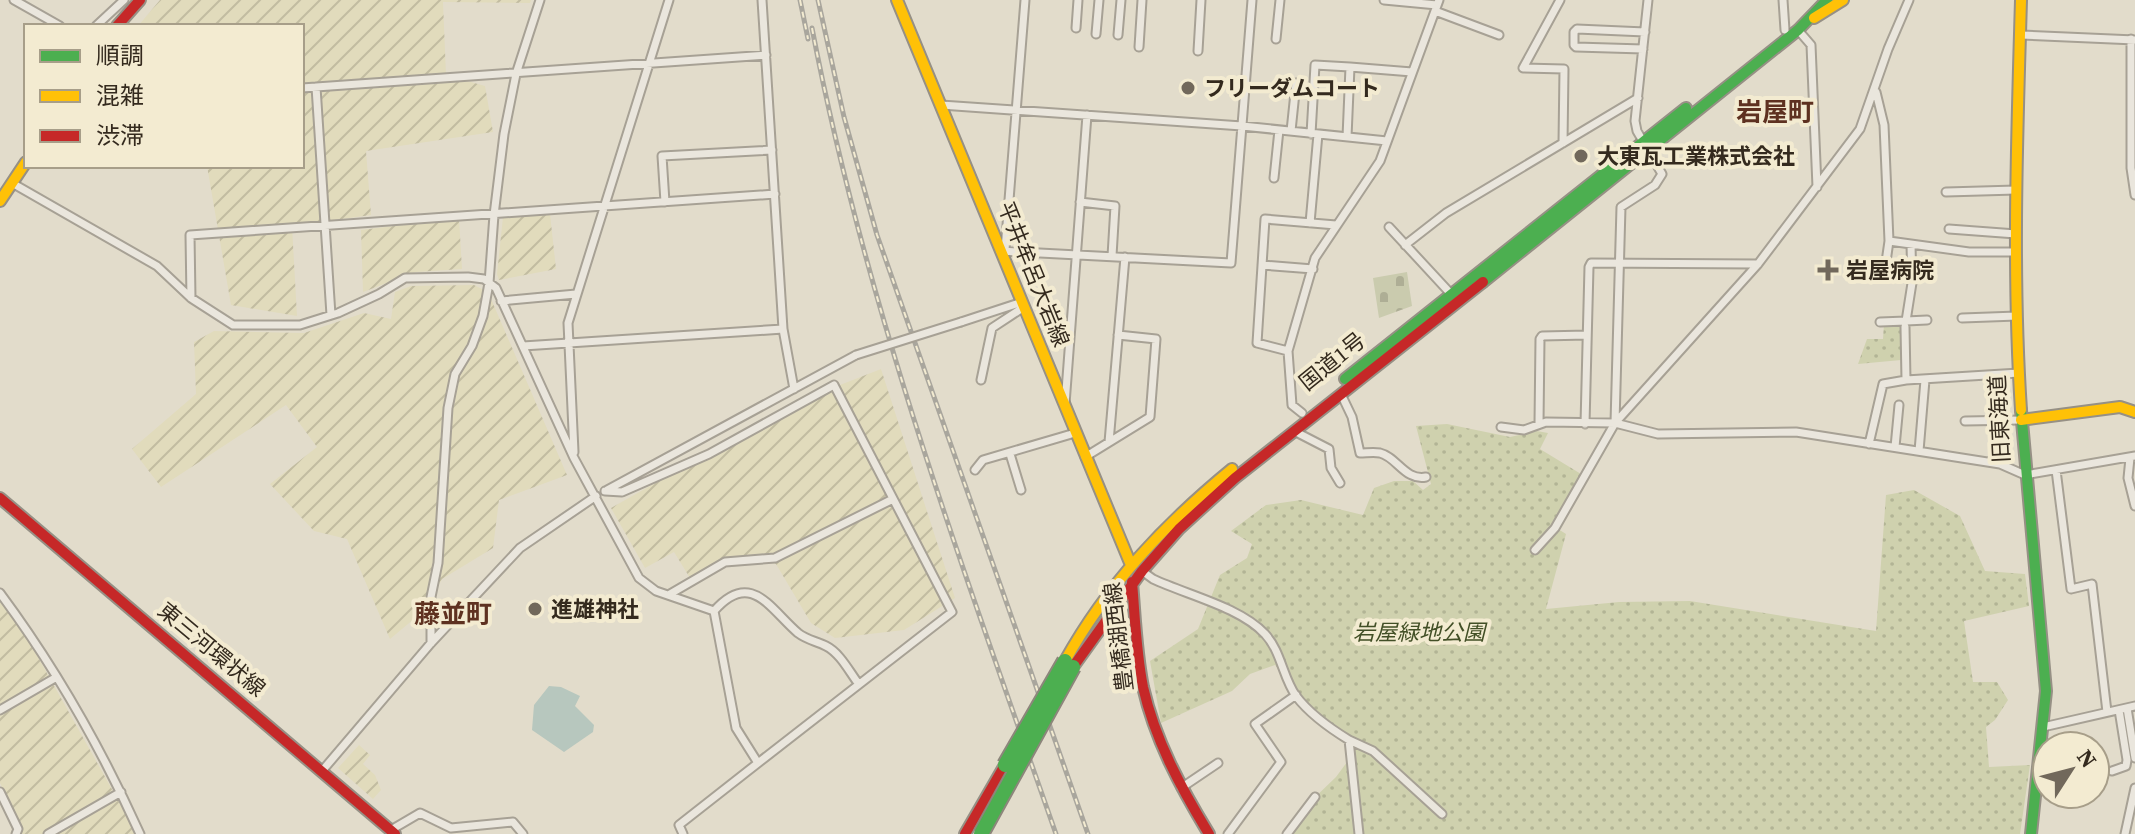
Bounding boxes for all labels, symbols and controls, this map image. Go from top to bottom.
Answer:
legend [24,24,304,168]
text: 順調 [96,39,144,72]
place label: フリーダムコート [1204,73,1380,103]
text: 混雑 [96,79,144,112]
marker: フリーダムコート [1179,79,1197,97]
district label: 岩屋町 [1736,94,1814,130]
text: 渋滞 [96,119,144,152]
place label: 大東瓦工業株式会社 [1597,141,1795,171]
marker: 大東瓦工業株式会社 [1572,147,1590,165]
street label: 平井牟呂大岩線 [991,197,1077,351]
place label: 岩屋病院 [1846,255,1934,285]
marker: 岩屋病院 [1817,259,1839,281]
street label: 国道1号 [1293,325,1371,397]
street label: 旧東海道 [1982,374,2016,464]
street label: 豊橋湖西線 [1096,581,1140,693]
place label: 進雄神社 [551,594,639,624]
street label: 東三河環状線 [152,595,272,703]
district label: 藤並町 [414,596,492,632]
marker: 進雄神社 [526,600,544,618]
park label: 岩屋緑地公園 [1353,617,1488,647]
north arrow [2031,730,2111,810]
text: N [2070,743,2104,774]

